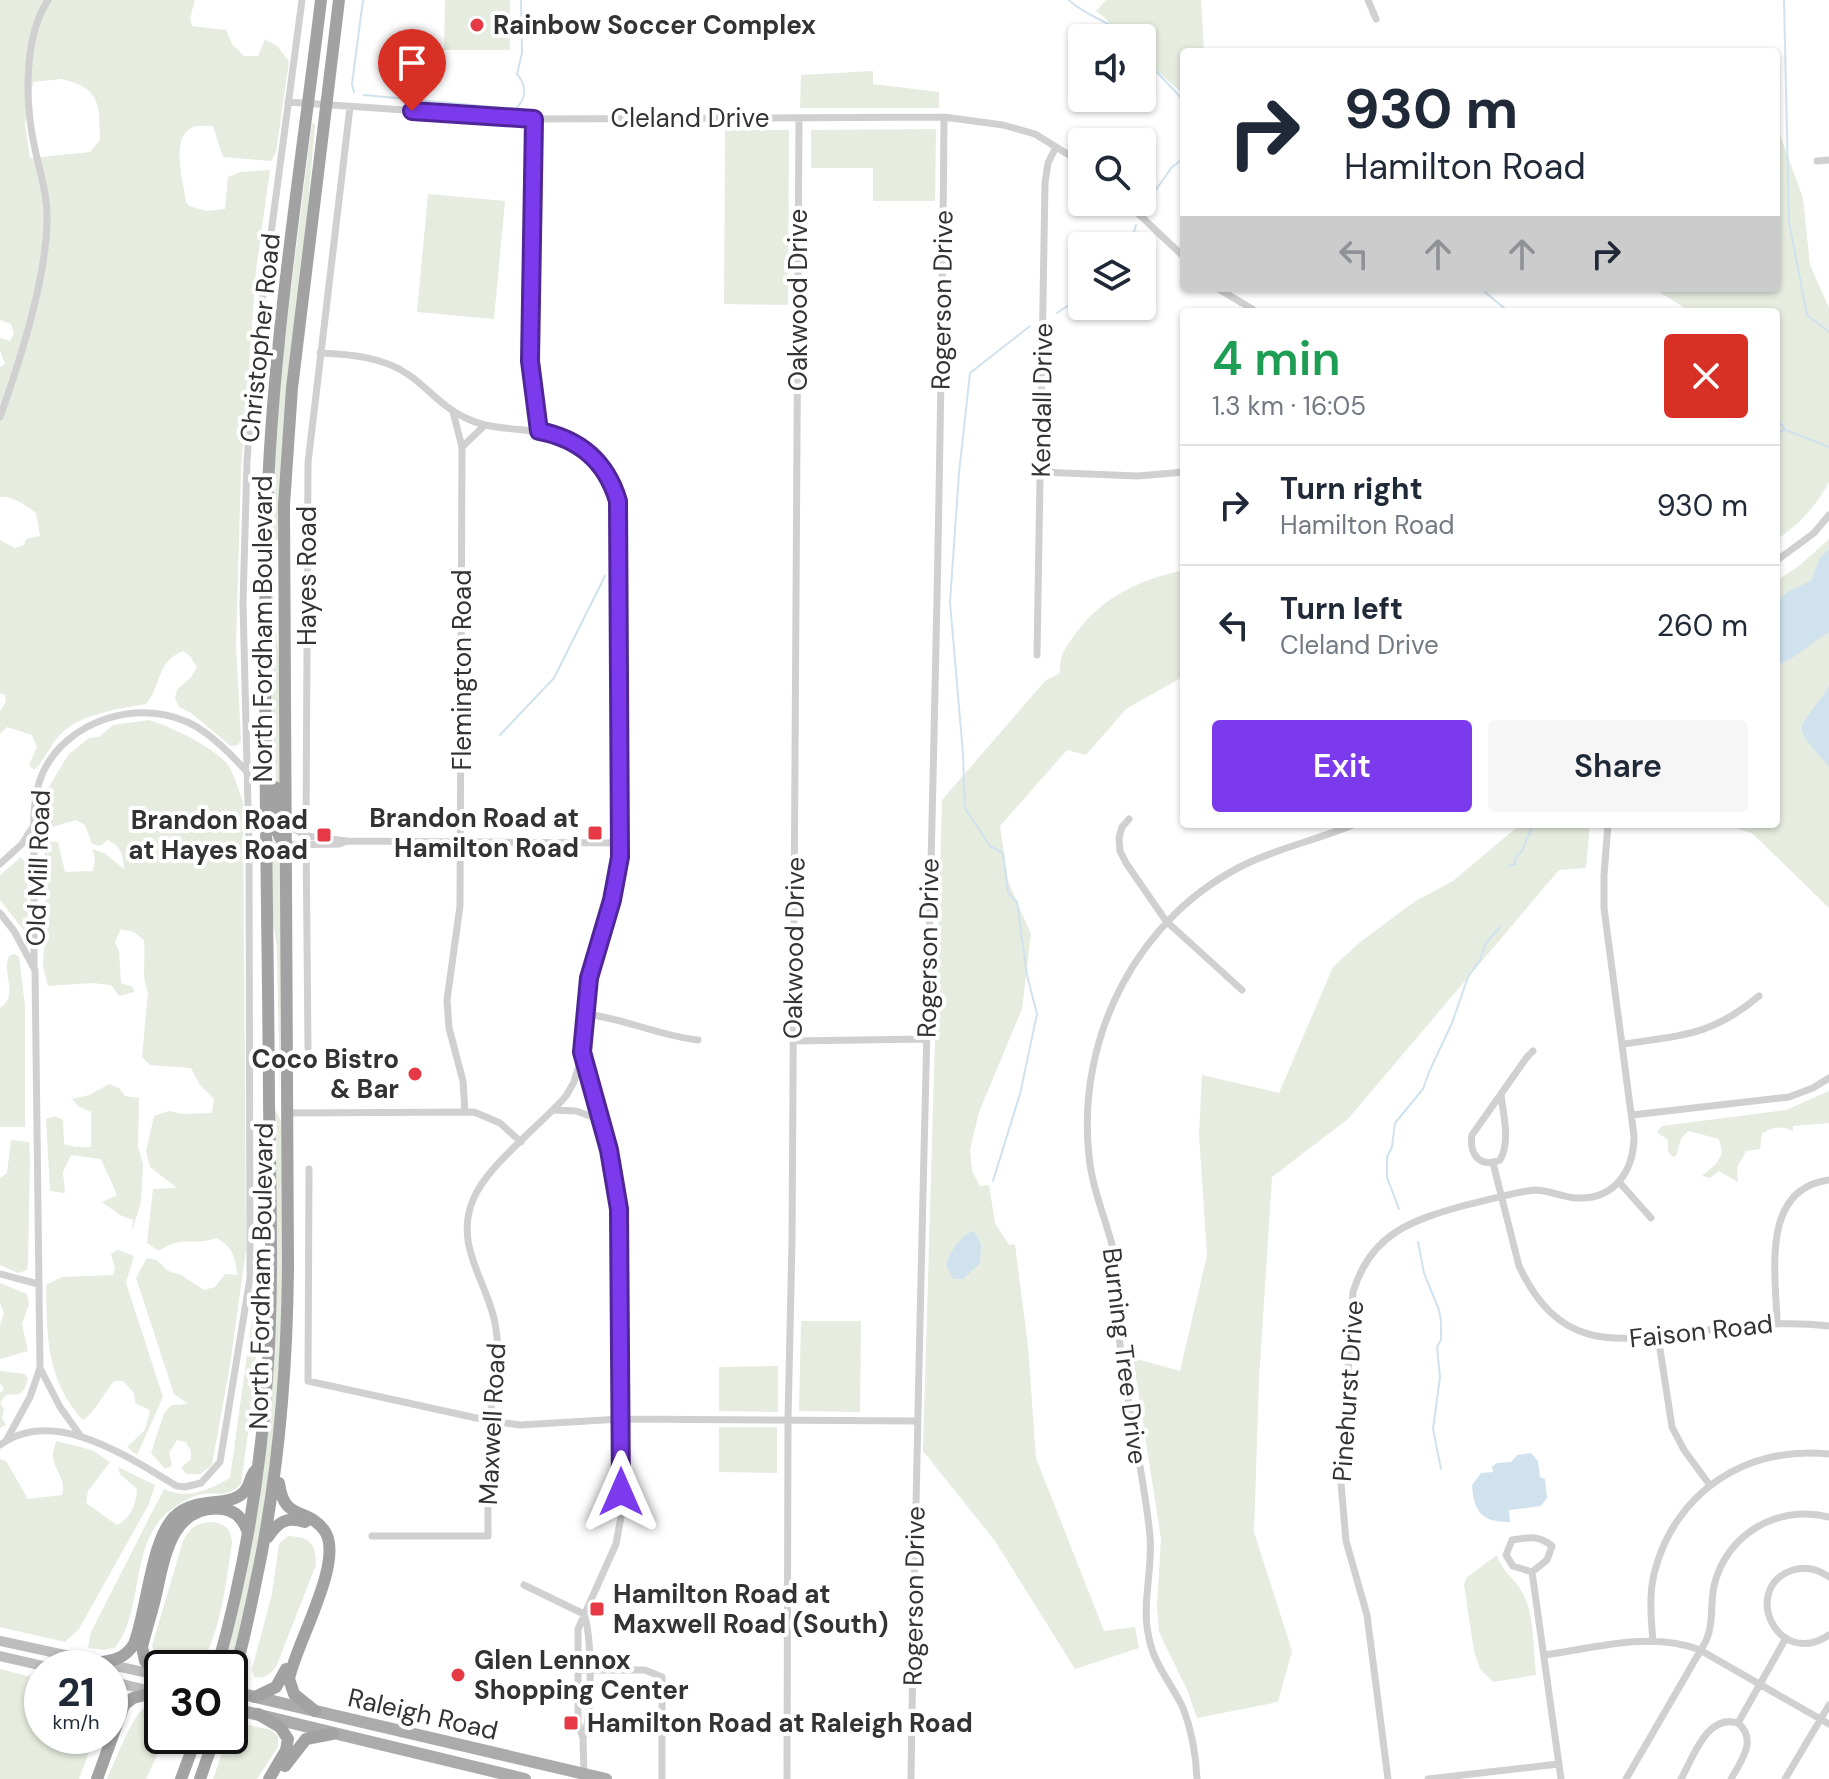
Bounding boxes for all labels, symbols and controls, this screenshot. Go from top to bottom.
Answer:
place label: Rainbow Soccer Complex [493,8,816,42]
marker: Rainbow Soccer Complex [468,16,486,34]
map controls [1068,24,1156,320]
button: sound [1068,24,1156,112]
pin [378,29,446,111]
icon: arrive [390,41,434,85]
text: 930 m [1344,72,1518,145]
icon: right [1212,80,1316,184]
street label: Cleland Drive [611,101,769,135]
button: search [1068,128,1156,216]
text: Hamilton Road [1344,143,1586,190]
street label: Oakwood Drive [781,209,815,391]
street label: Rogerson Drive [923,210,961,390]
street label: Christopher Road [232,232,288,444]
button: layers [1068,232,1156,320]
icon: left [1332,232,1376,276]
icon: ahead [1416,232,1460,276]
icon: ahead [1500,232,1544,276]
icon: right [1584,232,1628,276]
street label: Kendall Drive [1024,322,1060,478]
text: 4 min [1212,327,1340,390]
button: close [1664,334,1748,418]
text: 1.3 km · 16:05 [1212,389,1366,423]
text: Turn right [1280,469,1423,508]
street label: North Fordham Boulevard [246,475,280,783]
icon: right [1212,483,1256,527]
text: 930 m [1657,486,1748,525]
street label: Hayes Road [290,506,324,646]
text: Hamilton Road [1280,508,1455,542]
street label: Flemington Road [445,570,479,770]
text: Turn left [1280,589,1403,628]
icon: left [1212,603,1256,647]
text: 260 m [1657,606,1748,645]
text: Cleland Drive [1280,628,1439,662]
button: Exit [1212,720,1472,812]
button: Share [1488,720,1748,812]
street label: Old Mill Road [18,789,58,947]
place label: Brandon Road at Hamilton Road [369,801,579,865]
place label: Brandon Road at Hayes Road [128,803,308,867]
marker: Brandon Road at Hamilton Road [586,824,604,842]
marker: Brandon Road at Hayes Road [315,826,333,844]
street label: Oakwood Drive [775,857,813,1039]
street label: Rogerson Drive [909,858,947,1038]
place label: Coco Bistro & Bar [251,1042,399,1106]
marker: Coco Bistro & Bar [406,1065,424,1083]
street label: North Fordham Boulevard [241,1122,281,1430]
street label: Burning Tree Drive [1095,1246,1155,1466]
street label: Pinehurst Drive [1325,1299,1371,1483]
street label: Faison Road [1627,1307,1775,1355]
street label: Maxwell Road [471,1342,513,1506]
position arrow [579,1450,663,1534]
street label: Rogerson Drive [895,1506,933,1686]
place label: Hamilton Road at Maxwell Road (South) [613,1577,888,1641]
marker: Hamilton Road at Maxwell Road (South) [588,1600,606,1618]
place label: Glen Lennox Shopping Center [474,1643,689,1707]
speed limit sign: 30 [144,1650,248,1754]
text: 21 [57,1666,95,1718]
marker: Glen Lennox Shopping Center [449,1666,467,1684]
street label: Raleigh Road [345,1680,501,1748]
place label: Hamilton Road at Raleigh Road [587,1706,973,1740]
text: km/h [52,1709,100,1735]
marker: Hamilton Road at Raleigh Road [562,1714,580,1732]

